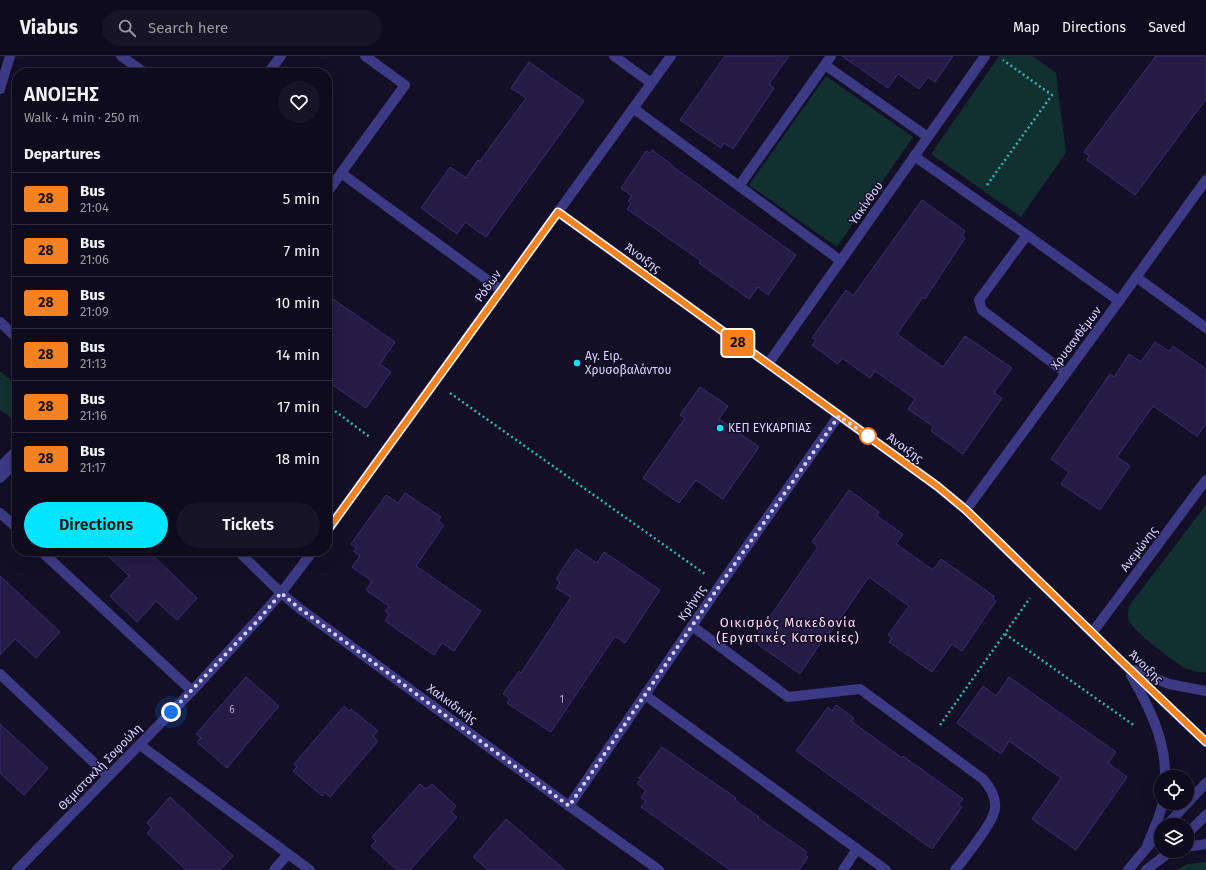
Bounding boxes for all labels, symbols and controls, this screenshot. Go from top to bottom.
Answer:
search box [102,10,382,46]
text: Viabus [20,16,78,39]
icon: search [116,17,138,39]
text: Search here [148,19,228,37]
text: Map [1013,19,1040,36]
text: Directions [1062,19,1126,36]
text: Saved [1148,19,1186,36]
button: heart [278,81,320,123]
text: ΑΝΟΙΞΗΣ [24,83,99,106]
text: Walk · 4 min · 250 m [24,110,139,125]
text: Departures [24,145,101,163]
street label: Υακίνθου [846,179,886,227]
text: Bus [80,182,105,200]
text: 28 [38,190,54,207]
text: 5 min [283,190,320,208]
text: 21:04 [80,200,109,215]
text: Bus [80,234,105,252]
street label: Άνοιξης [622,240,664,276]
text: 28 [38,242,54,259]
text: 7 min [283,242,320,260]
text: 21:06 [80,252,109,267]
street label: Ρόδων [472,267,504,305]
text: Bus [80,286,105,304]
text: 28 [38,294,54,311]
text: 10 min [275,294,320,312]
text: 21:09 [80,304,109,319]
street label: Χρυσανθέμων [1048,304,1104,372]
line badge: 28 [720,330,756,356]
text: 28 [730,334,746,351]
text: Bus [80,338,105,356]
text: 28 [38,346,54,363]
text: 14 min [276,346,320,364]
place label: Αγ. Ειρ. Χρυσοβαλάντου [585,349,672,377]
text: 21:13 [80,356,106,371]
marker: Αγ. Ειρ. Χρυσοβαλάντου [572,358,582,368]
text: Bus [80,390,105,408]
text: 28 [38,398,54,415]
text: 17 min [277,398,320,416]
text: 21:16 [80,408,107,423]
place label: ΚΕΠ ΕΥΚΑΡΠΙΑΣ [728,421,811,435]
marker: ΚΕΠ ΕΥΚΑΡΠΙΑΣ [715,423,725,433]
unlabelled marker [859,427,877,445]
street label: Άνοιξης [884,430,926,466]
text: Bus [80,442,105,460]
text: 28 [38,450,54,467]
text: 18 min [275,450,320,468]
text: 21:17 [80,460,106,475]
button: Directions [24,502,168,548]
button: Tickets [176,502,320,548]
street label: Ανεμώνης [1117,523,1161,574]
street label: Κρήνης [675,582,709,623]
district label: Οικισμός Μακεδονία (Εργατικές Κατοικίες) [716,615,860,645]
street label: Άνοιξης [1126,648,1166,687]
street label: Χαλκιδικής [424,681,480,727]
house number: 1 [560,694,564,706]
your location [161,702,181,722]
house number: 6 [229,704,235,716]
street label: Θεμιστοκλή Σοφούλη [55,721,145,813]
map controls [1154,770,1194,858]
button: locate [1154,770,1194,810]
button: layers [1154,818,1194,858]

